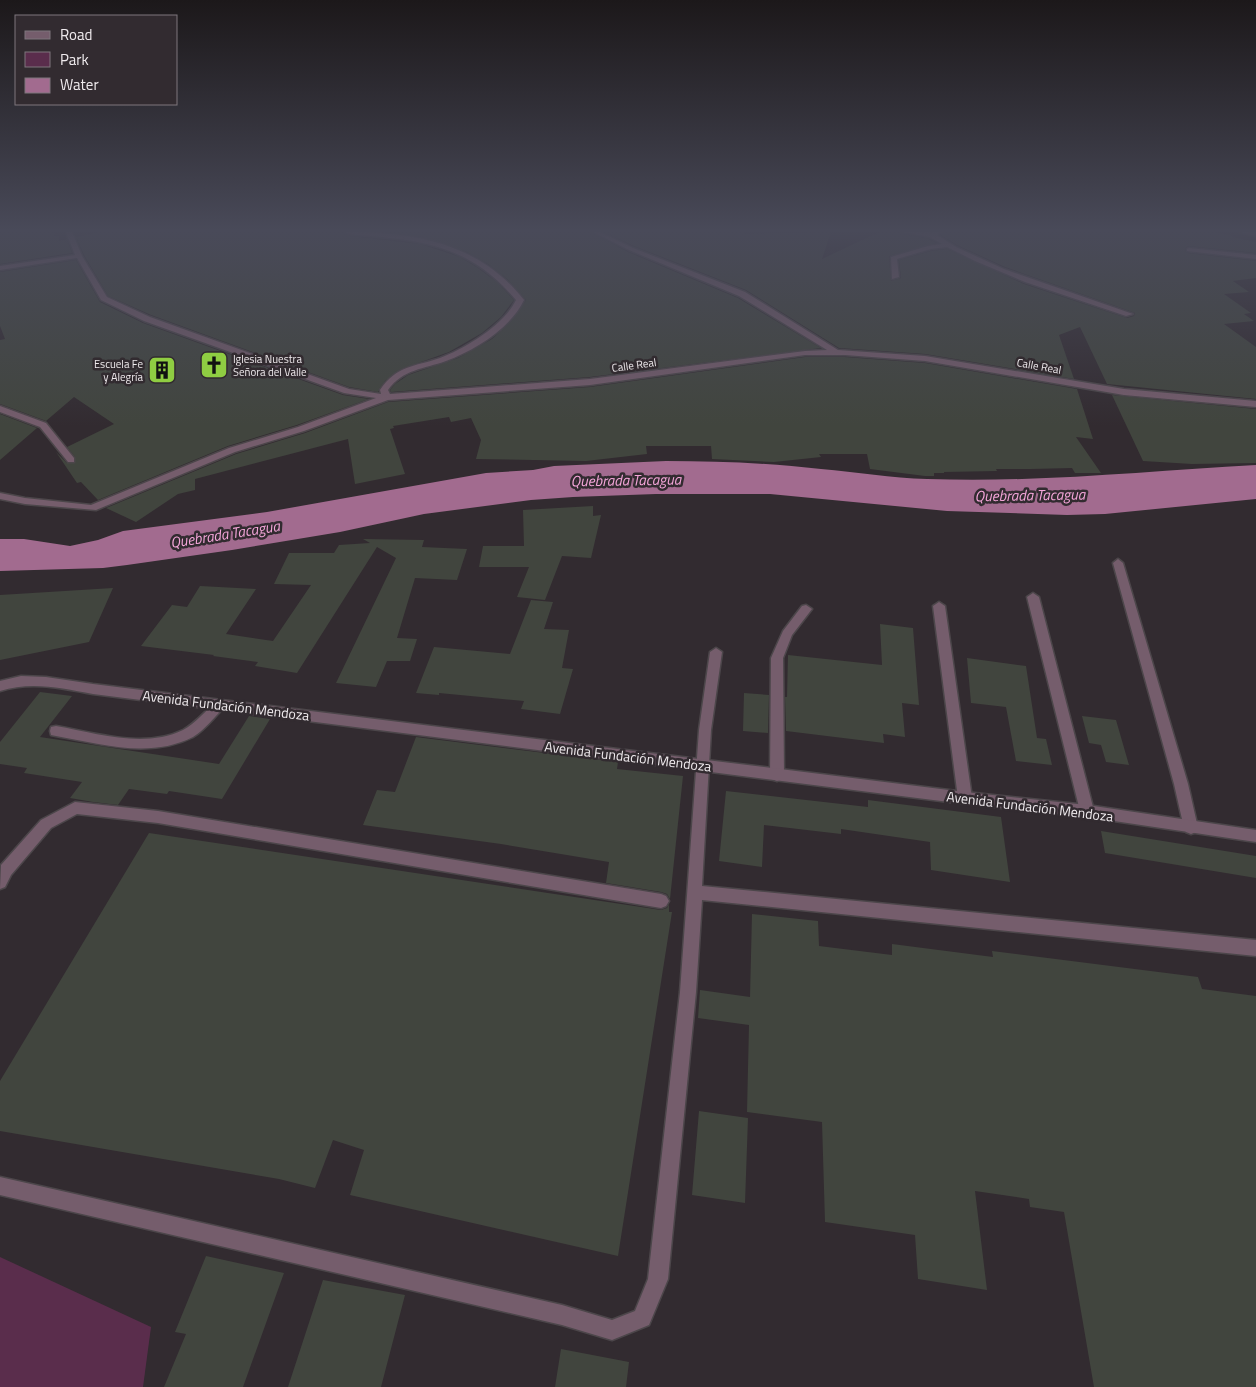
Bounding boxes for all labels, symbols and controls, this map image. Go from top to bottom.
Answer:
legend [15,15,178,105]
text: Road [60,23,92,46]
text: Park [60,48,89,71]
text: Water [60,73,99,96]
church icon: Iglesia Nuestra Señora del Valle [199,350,229,380]
place label: Iglesia Nuestra Señora del Valle [233,351,307,380]
street label: Calle Real [611,354,657,376]
street label: Calle Real [1016,354,1062,378]
building icon: Escuela Fe y Alegría [147,355,177,385]
place label: Escuela Fe y Alegría [94,356,143,385]
water label: Quebrada Tacagua [571,468,683,492]
water label: Quebrada Tacagua [975,483,1087,507]
water label: Quebrada Tacagua [169,514,283,554]
street label: Avenida Fundación Mendoza [141,684,311,726]
street label: Avenida Fundación Mendoza [543,735,713,777]
street label: Avenida Fundación Mendoza [945,785,1115,827]

